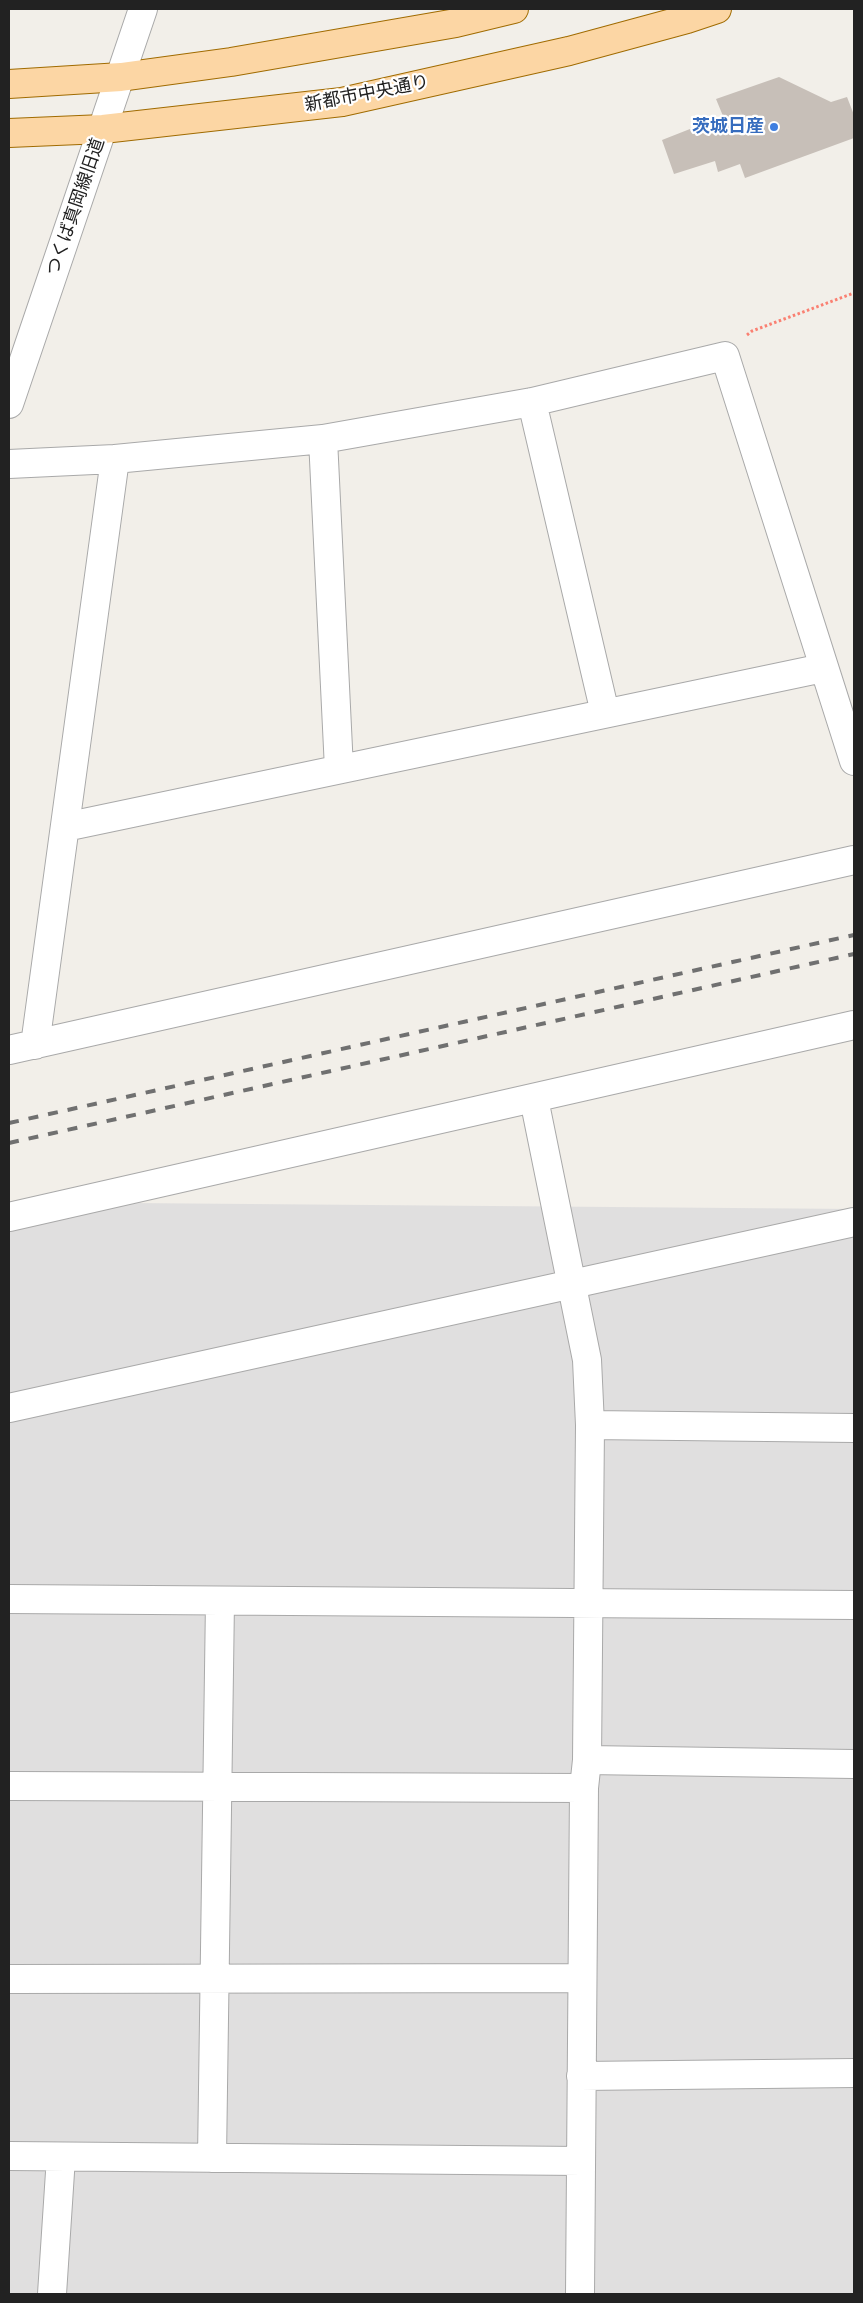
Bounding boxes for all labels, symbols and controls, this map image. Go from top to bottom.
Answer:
street label: 新都市中央通り [303,71,431,117]
place label: 茨城日産 [692,116,764,138]
marker: 茨城日産 [768,121,780,133]
street label: つくば真岡線旧道 [42,135,110,279]

